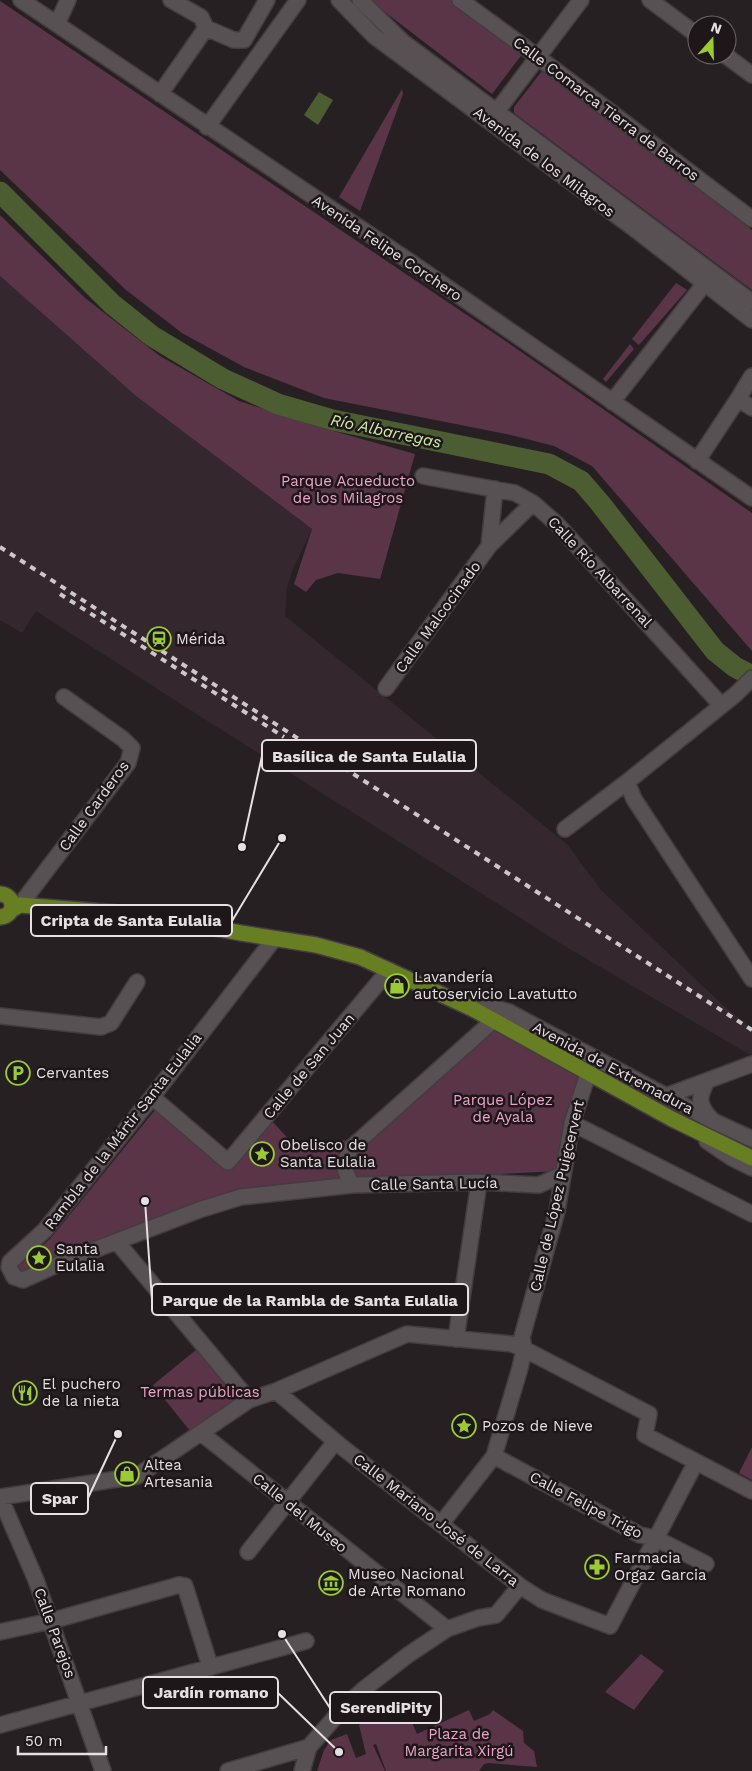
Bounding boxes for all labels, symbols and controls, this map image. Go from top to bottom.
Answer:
north arrow [687,15,737,65]
text: N [709,18,724,37]
street label: Calle Comarca Tierra de Barros [510,33,703,185]
street label: Avenida de los Milagros [470,103,618,221]
street label: Avenida Felipe Corchero [309,191,465,305]
water label: Río Albarregas [329,410,443,452]
park label: Parque Acueducto de los Milagros [281,472,415,507]
street label: Calle Río Albarrenal [544,513,656,631]
street label: Calle Malcocinado [391,558,485,676]
station icon: Mérida [146,626,172,652]
place label: Mérida [176,630,226,648]
callout: Basílica de Santa Eulalia [262,740,476,771]
text: Basílica de Santa Eulalia [272,747,467,766]
street label: Calle Carderos [55,757,133,855]
callout: Cripta de Santa Eulalia [31,905,232,936]
text: Cripta de Santa Eulalia [41,911,222,930]
place label: Lavandería autoservicio Lavatutto [414,968,577,1003]
shop icon: Lavandería autoservicio Lavatutto [384,973,410,999]
street label: Calle de San Juan [260,1010,358,1122]
street label: Avenida de Extremadura [530,1018,697,1118]
street label: Rambla de la Mártir Santa Eulalia [41,1029,206,1233]
parking icon: Cervantes [5,1060,31,1086]
place label: Cervantes [36,1064,109,1082]
park label: Parque López de Ayala [453,1091,553,1126]
street label: Calle de López Puigcervert [526,1098,588,1293]
place label: Obelisco de Santa Eulalia [280,1136,376,1171]
place icon: Obelisco de Santa Eulalia [249,1141,275,1167]
street label: Calle Santa Lucía [370,1174,498,1194]
place label: Santa Eulalia [56,1240,105,1275]
place icon: Santa Eulalia [26,1245,52,1271]
callout: Parque de la Rambla de Santa Eulalia [152,1284,468,1315]
text: Parque de la Rambla de Santa Eulalia [162,1291,459,1310]
place label: El puchero de la nieta [42,1375,121,1410]
restaurant icon: El puchero de la nieta [12,1380,38,1406]
park label: Termas públicas [140,1383,260,1401]
place icon: Pozos de Nieve [451,1413,477,1439]
place label: Pozos de Nieve [482,1417,593,1435]
street label: Calle Mariano José de Larra [350,1450,523,1590]
place label: Altea Artesania [144,1456,213,1491]
shop icon: Altea Artesania [114,1461,140,1487]
street label: Calle Felipe Trigo [527,1468,645,1542]
street label: Calle del Museo [249,1469,351,1557]
callout: Spar [31,1483,88,1514]
text: Spar [42,1489,78,1508]
place label: Farmacia Orgaz Garcia [614,1549,707,1584]
pharmacy icon: Farmacia Orgaz Garcia [584,1554,610,1580]
place label: Museo Nacional de Arte Romano [348,1565,466,1600]
museum icon: Museo Nacional de Arte Romano [318,1570,344,1596]
street label: Calle Parejos [30,1585,80,1681]
callout: Jardín romano [143,1677,278,1708]
text: Jardín romano [153,1683,269,1702]
callout: SerendiPity [330,1692,441,1723]
text: SerendiPity [340,1698,433,1717]
scale bar [18,1724,105,1756]
park label: Plaza de Margarita Xirgú [405,1725,513,1760]
text: 50 m [25,1732,62,1750]

